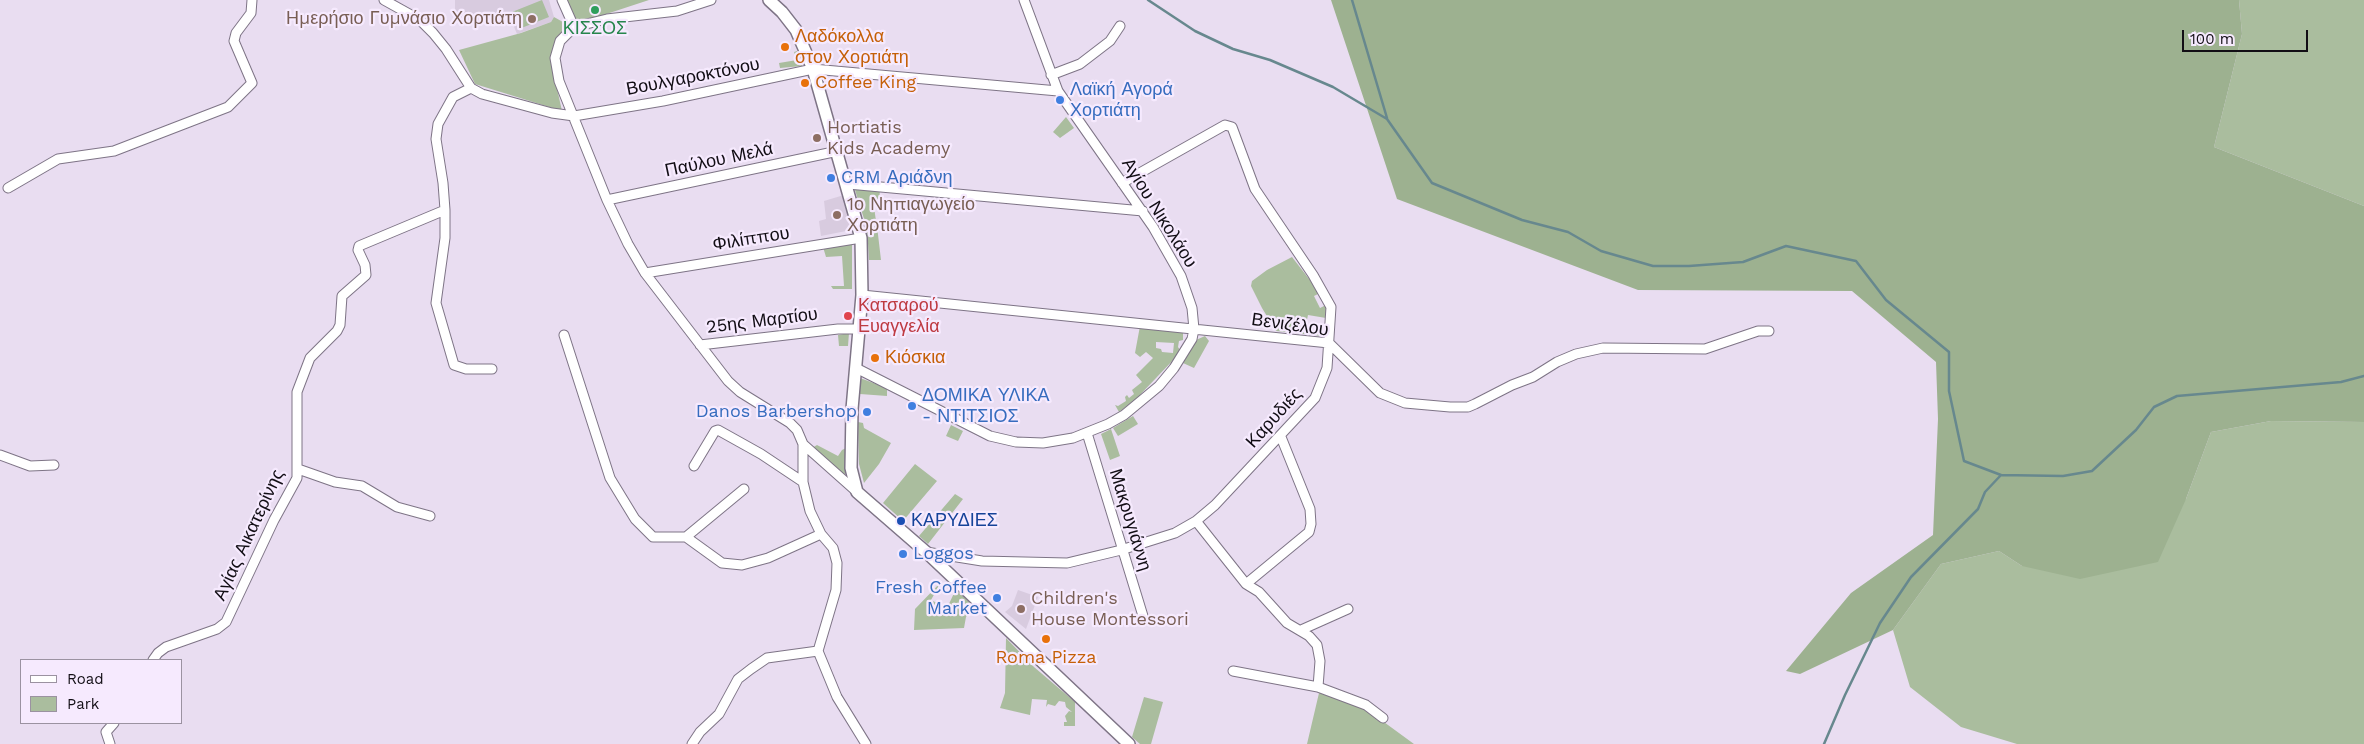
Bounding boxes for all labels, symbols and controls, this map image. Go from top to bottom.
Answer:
marker: ΚΙΣΣΟΣ [589,4,601,16]
place label: Ημερήσιο Γυμνάσιο Χορτιάτη [286,8,522,30]
marker: Ημερήσιο Γυμνάσιο Χορτιάτη [526,13,538,25]
place label: ΚΙΣΣΟΣ [563,18,627,40]
scale bar [2184,20,2310,52]
place label: Λαδόκολλα στον Χορτιάτη [795,26,909,68]
text: 100 m [2190,30,2234,48]
marker: Λαδόκολλα στον Χορτιάτη [779,41,791,53]
street label: Βουλγαροκτόνου [624,53,762,101]
place label: Coffee King [815,72,916,94]
marker: Coffee King [799,77,811,89]
place label: Λαϊκή Αγορά Χορτιάτη [1070,79,1173,122]
marker: Λαϊκή Αγορά Χορτιάτη [1054,94,1066,106]
place label: Hortiatis Kids Academy [827,117,950,160]
marker: Hortiatis Kids Academy [811,132,823,144]
street label: Παύλου Μελά [663,138,775,182]
street label: Αγίου Νικολάου [1117,154,1201,272]
place label: CRM Αριάδνη [841,167,953,189]
marker: CRM Αριάδνη [825,172,837,184]
place label: 1ο Νηπιαγωγείο Χορτιάτη [847,194,975,236]
marker: 1ο Νηπιαγωγείο Χορτιάτη [831,209,843,221]
street label: Φιλίππου [711,222,791,256]
place label: Κατσαρού Ευαγγελία [858,295,940,338]
street label: 25ης Μαρτίου [705,303,819,339]
street label: Βενιζέλου [1250,309,1330,341]
marker: Κατσαρού Ευαγγελία [842,310,854,322]
place label: Κιόσκια [885,347,946,369]
marker: Κιόσκια [869,352,881,364]
street label: Καρυδιές [1242,384,1306,452]
place label: ΔΟΜΙΚΑ ΥΛΙΚΑ - ΝΤΙΤΣΙΟΣ [922,385,1049,428]
marker: ΔΟΜΙΚΑ ΥΛΙΚΑ - ΝΤΙΤΣΙΟΣ [906,400,918,412]
place label: Danos Barbershop [696,401,857,423]
marker: Danos Barbershop [861,406,873,418]
street label: Αγίας Αικατερίνης [209,466,289,604]
street label: Μακρυγιάννη [1104,466,1156,574]
place label: ΚΑΡΥΔΙΕΣ [911,510,998,532]
marker: ΚΑΡΥΔΙΕΣ [895,515,907,527]
place label: Loggos [913,543,974,565]
marker: Loggos [897,548,909,560]
place label: Fresh Coffee Market [875,577,987,620]
place label: Children's House Montessori [1031,588,1189,630]
marker: Fresh Coffee Market [991,592,1003,604]
marker: Children's House Montessori [1015,603,1027,615]
marker: Roma Pizza [1040,633,1052,645]
place label: Roma Pizza [995,647,1097,669]
legend [20,659,182,724]
text: Road [67,670,104,688]
text: Park [67,695,99,713]

